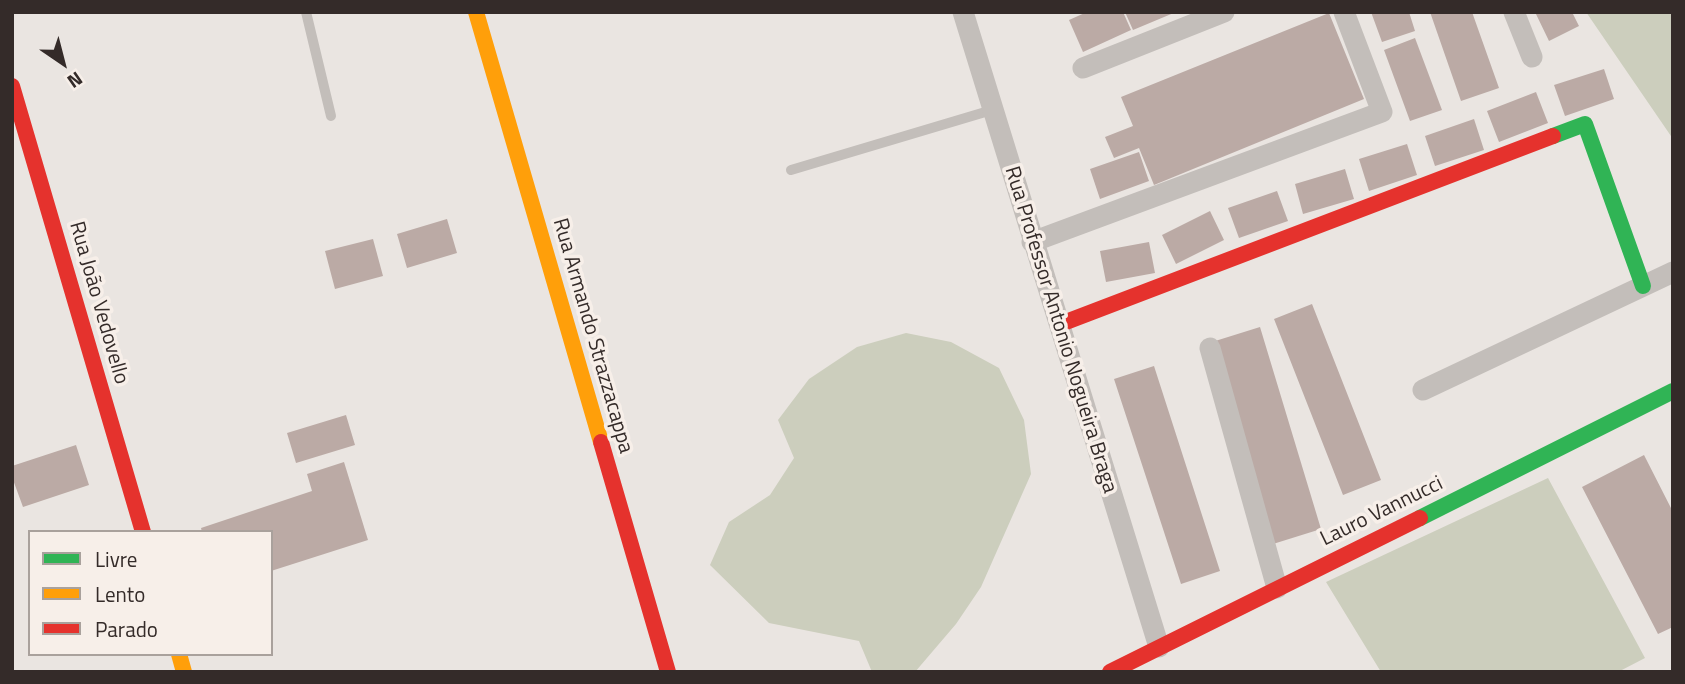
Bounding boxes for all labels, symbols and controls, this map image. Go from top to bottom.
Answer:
north arrow [28,28,98,98]
text: N [62,65,89,96]
street label: Rua Professor Antonio Nogueira Braga [998,164,1122,496]
street label: Rua Armando Strazzacappa [546,216,638,456]
street label: Rua João Vedovello [63,219,133,387]
street label: Lauro Vannucci [1317,471,1447,553]
legend [28,530,273,656]
text: Livre [95,543,137,575]
text: Lento [95,578,145,610]
text: Parado [95,613,158,645]

